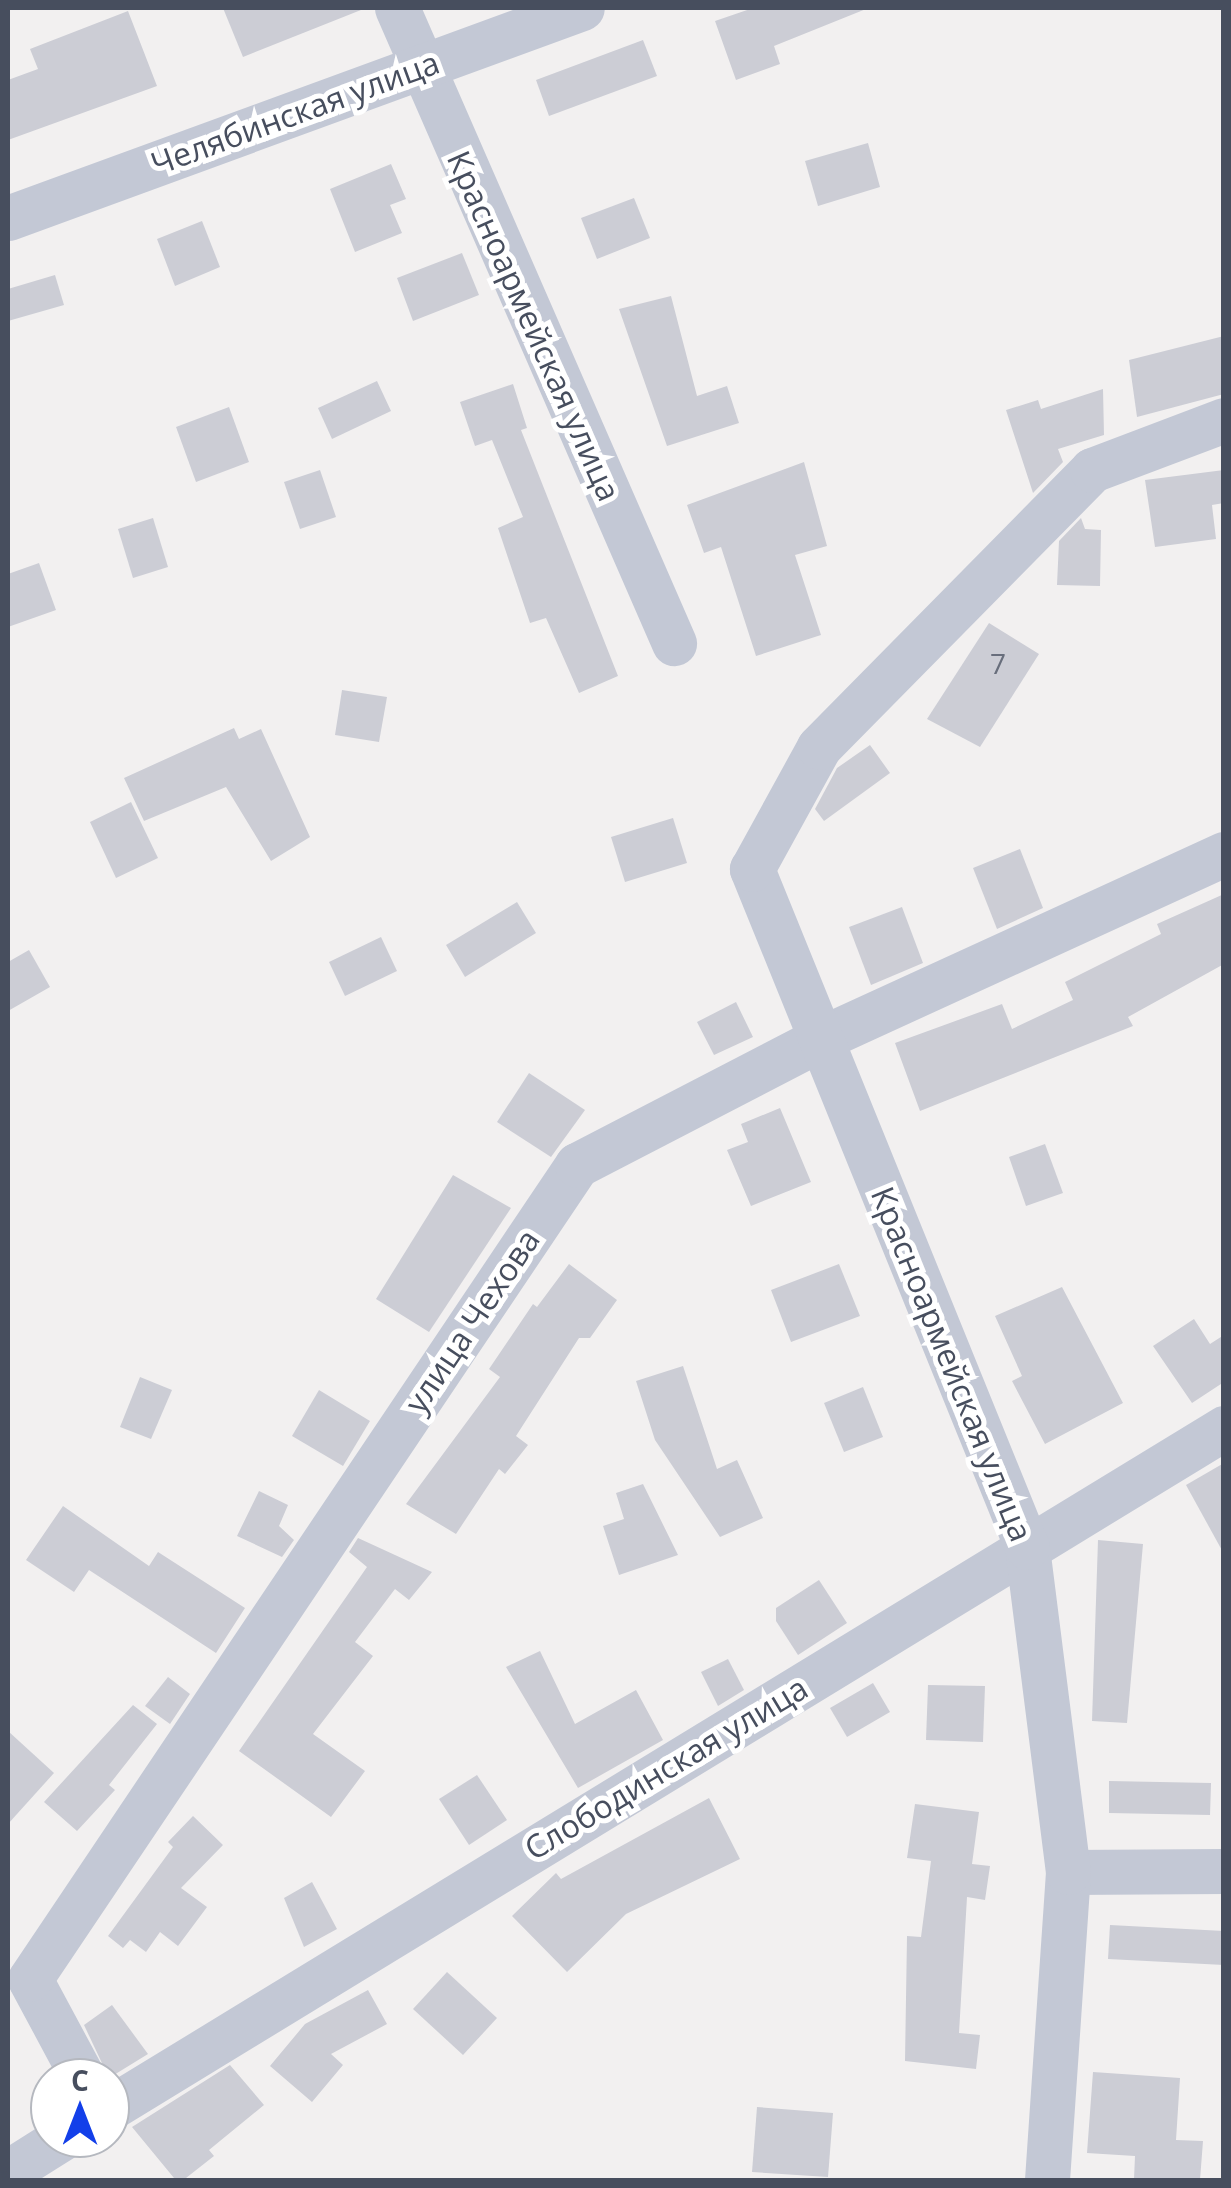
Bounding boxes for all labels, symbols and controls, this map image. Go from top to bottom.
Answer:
street label: Челябинская улица [146,43,444,183]
street label: Красноармейская улица [439,145,629,507]
house number: 7 [990,646,1006,680]
street label: Красноармейская улица [863,1181,1041,1547]
street label: улица Чехова [396,1222,548,1420]
street label: Слободинская улица [518,1668,814,1868]
north arrow [30,2058,130,2158]
text: С [71,2061,89,2099]

